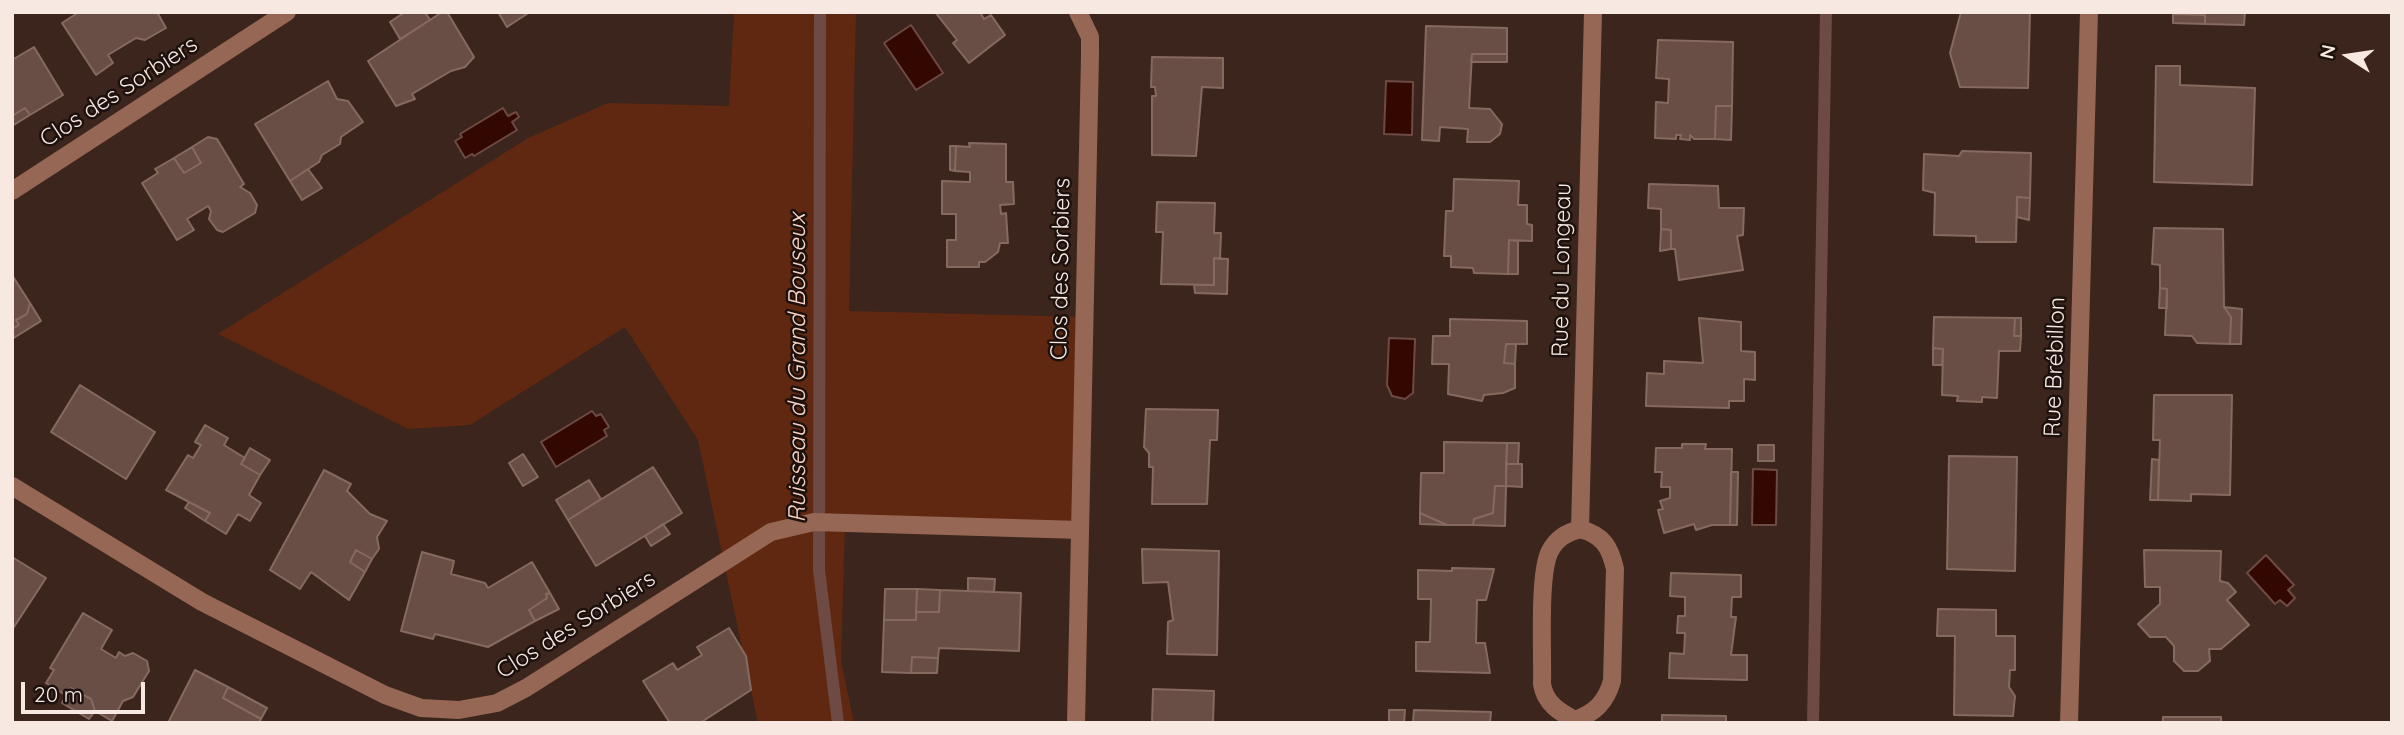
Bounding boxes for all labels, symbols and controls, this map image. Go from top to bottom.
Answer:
north arrow [2313,21,2383,91]
street label: Clos des Sorbiers [35,31,203,153]
text: N [2314,42,2341,61]
street label: Clos des Sorbiers [1046,178,1076,360]
street label: Rue du Longeau [1547,183,1577,357]
water label: Ruisseau du Grand Bouseux [784,213,812,523]
street label: Rue Brébillon [2039,296,2071,438]
street label: Clos des Sorbiers [491,565,661,685]
scale bar [24,668,149,712]
text: 20 m [34,681,83,707]

